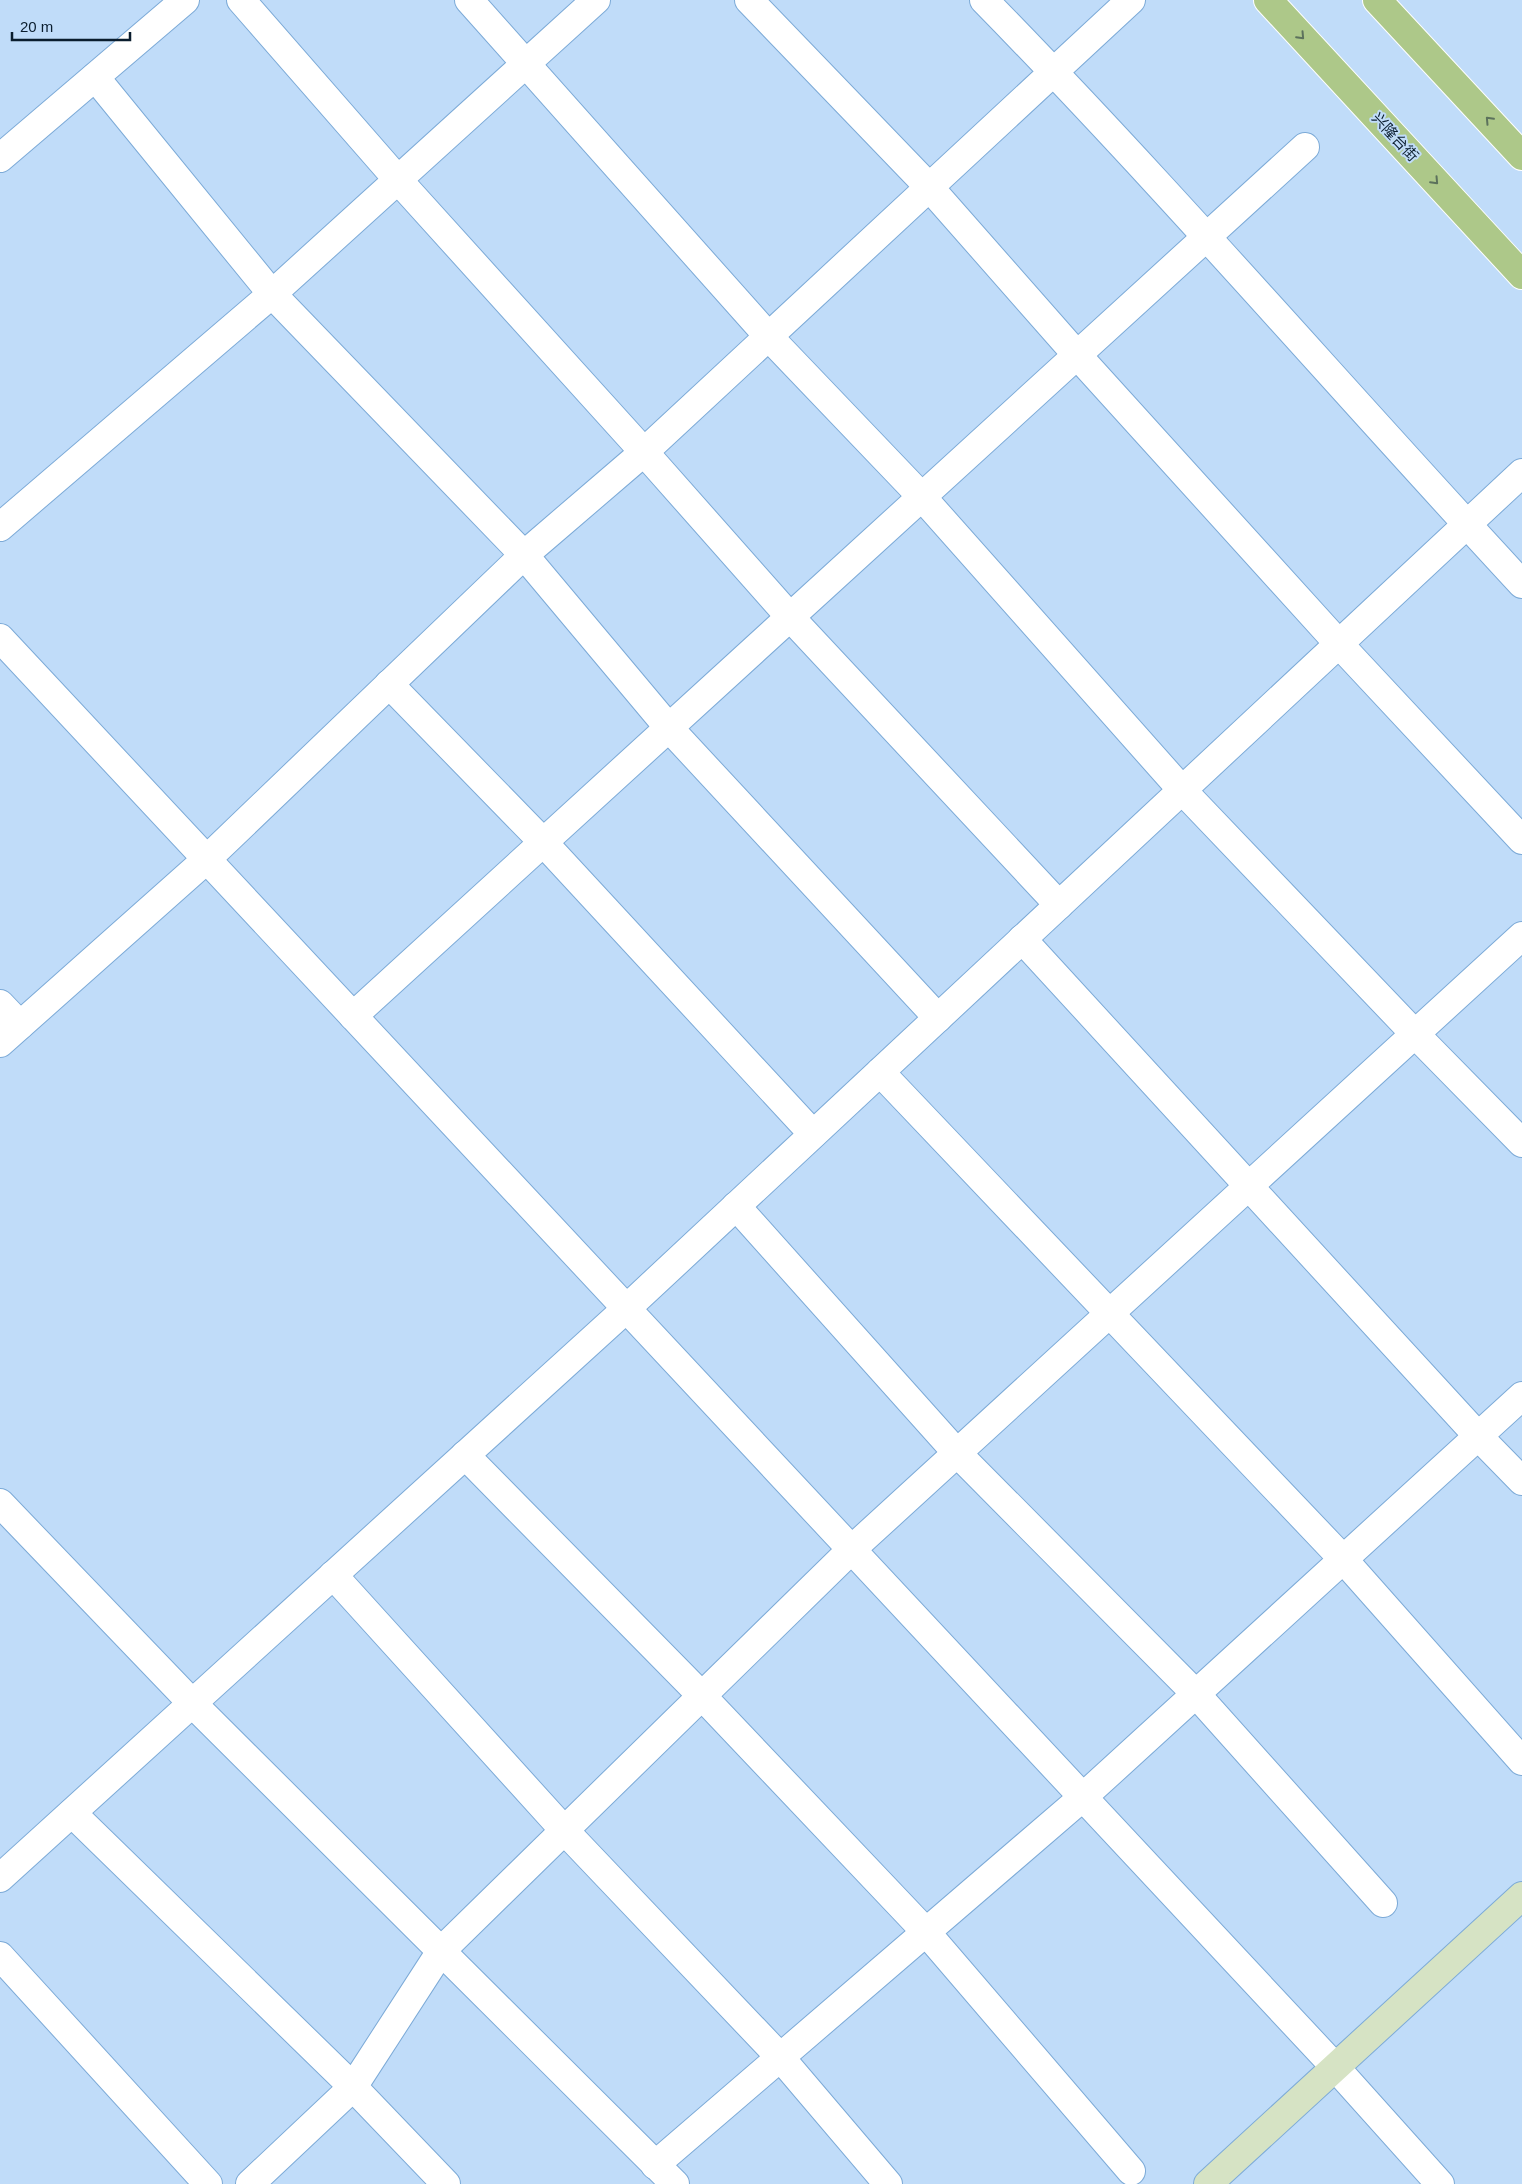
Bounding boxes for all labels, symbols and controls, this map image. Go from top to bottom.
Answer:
scale bar [12,10,130,42]
text: 20 m [20,18,53,35]
one-way arrow [1295,30,1304,39]
street label: 兴隆台街 [1369,109,1422,164]
one-way arrow [1486,117,1495,126]
one-way arrow [1429,175,1438,184]

